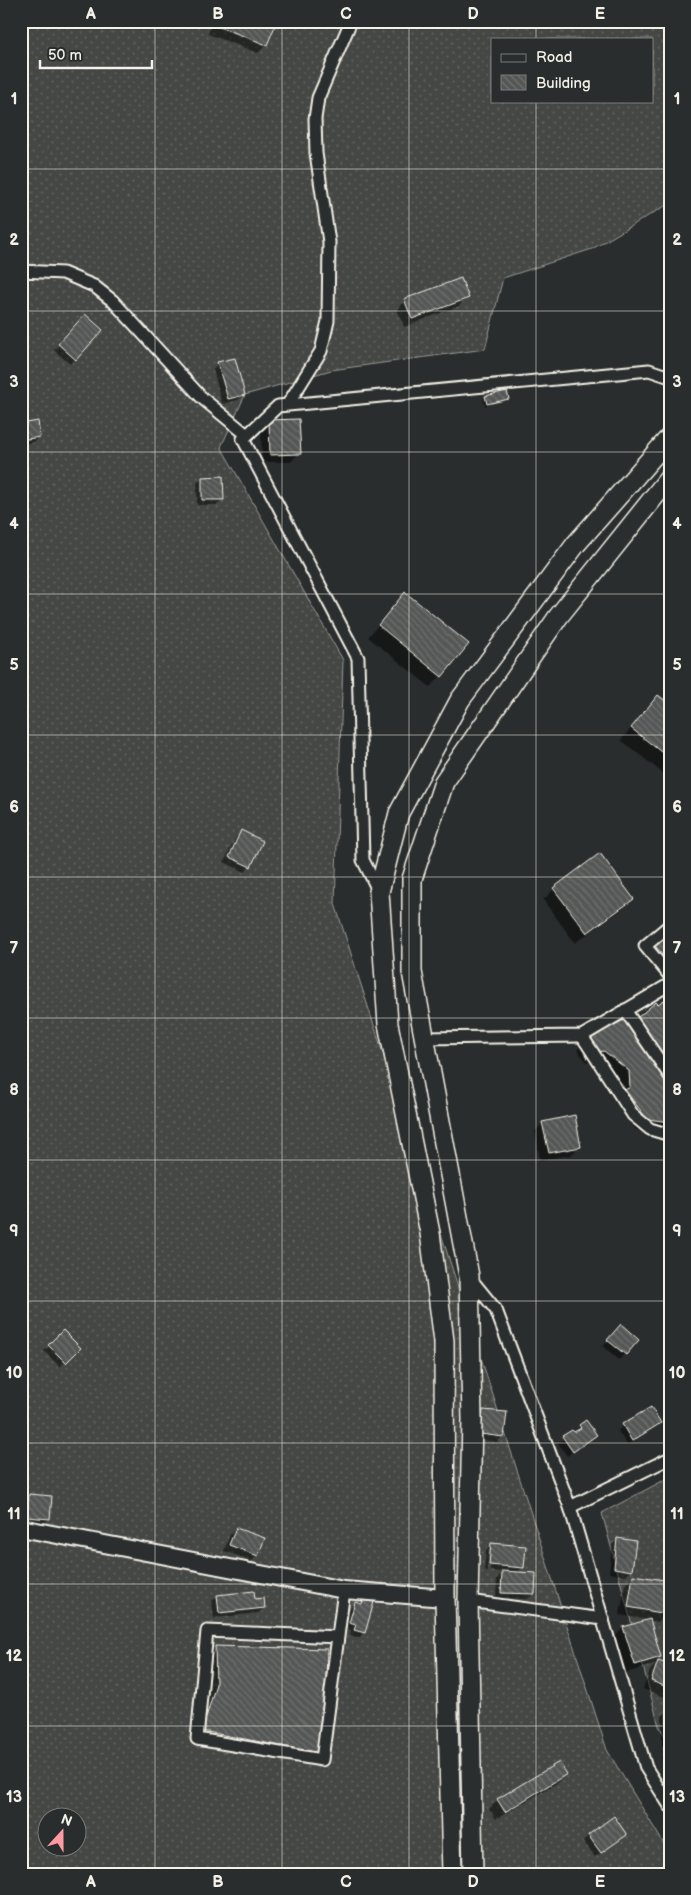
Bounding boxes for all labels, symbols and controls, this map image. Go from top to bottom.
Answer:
text: A [85,5,96,24]
text: B [212,5,224,24]
text: C [340,5,352,24]
text: D [467,5,479,24]
text: E [595,5,605,24]
scale bar [40,38,152,70]
legend [491,38,654,102]
text: 50 m [48,46,82,65]
text: Road [536,48,572,67]
text: Building [536,74,591,93]
text: 1 [11,90,17,109]
text: 1 [674,90,680,109]
text: 2 [9,231,19,250]
text: 2 [672,231,682,250]
text: 3 [9,373,19,392]
text: 3 [672,373,682,392]
text: 4 [9,515,19,534]
text: 4 [672,515,682,534]
text: 5 [9,656,19,675]
text: 5 [672,656,682,675]
text: 6 [9,798,19,817]
text: 6 [672,798,682,817]
text: 7 [10,939,19,958]
text: 7 [673,939,682,958]
text: 8 [9,1081,19,1100]
text: 8 [672,1081,682,1100]
text: 9 [9,1222,19,1241]
text: 9 [672,1222,682,1241]
text: 10 [6,1364,22,1383]
text: 10 [669,1364,685,1383]
text: 11 [7,1505,21,1524]
text: 11 [670,1505,684,1524]
text: 12 [6,1647,23,1666]
text: 12 [669,1647,686,1666]
text: 13 [6,1788,22,1807]
text: 13 [669,1788,685,1807]
north arrow [38,1808,88,1858]
text: N [59,1811,74,1830]
text: A [85,1873,96,1892]
text: B [212,1873,224,1892]
text: C [340,1873,352,1892]
text: D [467,1873,479,1892]
text: E [595,1873,605,1892]

